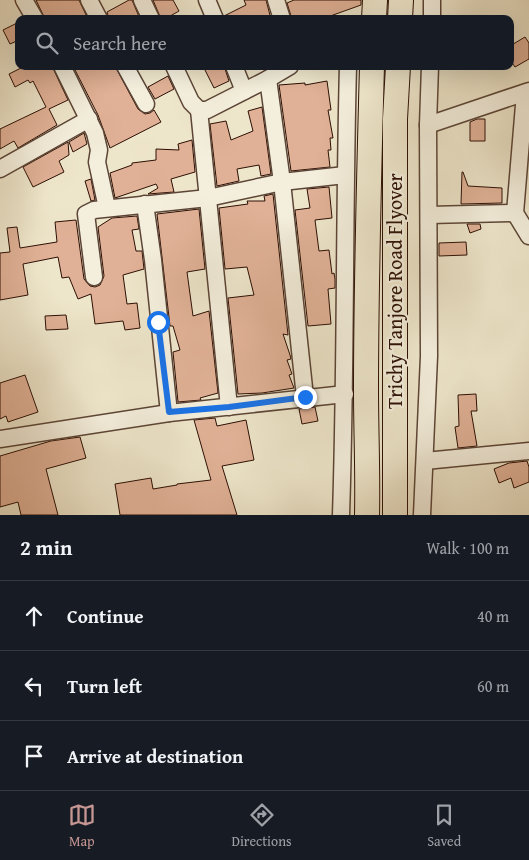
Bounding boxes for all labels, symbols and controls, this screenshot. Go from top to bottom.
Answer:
search box [15,15,514,70]
icon: search [33,29,61,57]
text: Search here [73,29,167,57]
street label: Trichy Tanjore Road Flyover [380,173,409,409]
route start [147,311,170,334]
route end [294,386,317,409]
text: 2 min [20,532,72,563]
text: Walk · 100 m [426,536,509,560]
icon: ahead [20,602,48,630]
text: Continue [67,602,144,630]
text: 40 m [477,604,509,628]
icon: left [20,672,48,700]
text: Turn left [67,672,142,700]
text: 60 m [477,674,509,698]
icon: arrive [20,742,48,770]
text: Arrive at destination [67,742,243,770]
tab: Map [68,801,96,851]
tab: Directions [231,801,292,851]
tab: Saved [427,801,461,851]

